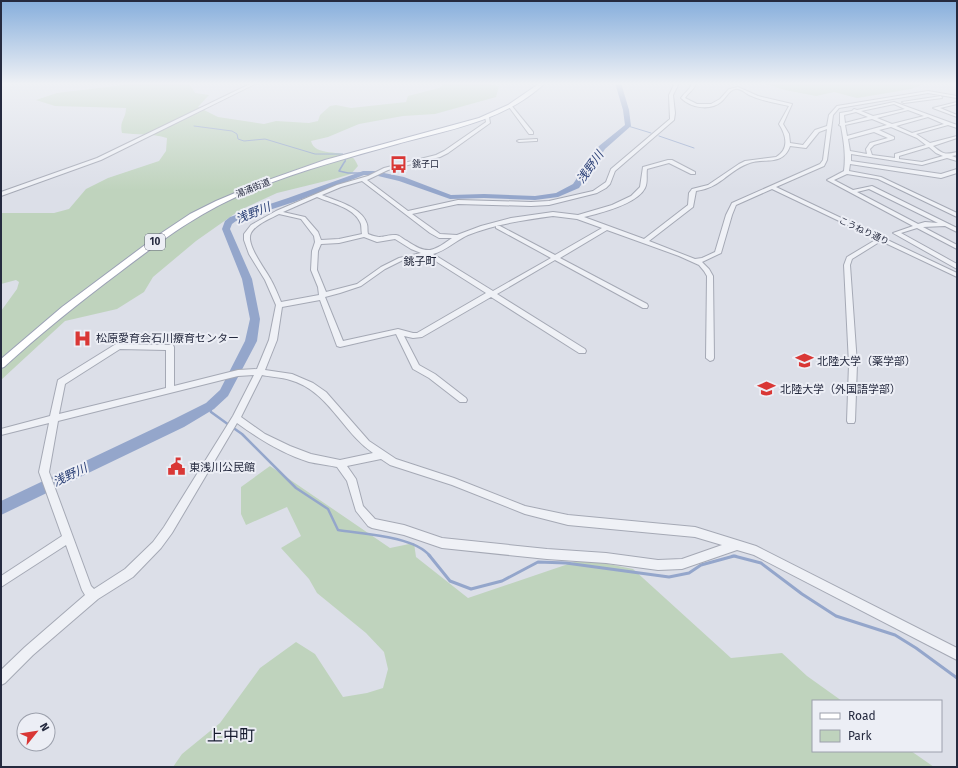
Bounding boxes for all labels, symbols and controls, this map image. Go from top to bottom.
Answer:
water label: 浅野川 [574,147,607,186]
bus stop icon: 銚子口 [389,154,409,174]
place label: 銚子口 [412,159,439,169]
street label: 湯涌街道 [234,177,272,199]
water label: 浅野川 [234,199,274,226]
street label: こうねり通り [837,215,891,247]
road number: 10 [145,234,165,250]
district label: 銚子町 [404,255,437,268]
hospital icon: 松原愛育会石川療育センター [73,328,93,348]
place label: 松原愛育会石川療育センター [96,332,239,345]
school or university icon: 北陸大学（薬学部） [794,351,814,371]
place label: 北陸大学（薬学部） [817,355,916,368]
school or university icon: 北陸大学（外国語学部） [757,379,777,399]
place label: 北陸大学（外国語学部） [780,383,901,396]
public building icon: 東浅川公民館 [166,457,186,477]
water label: 浅野川 [51,460,91,489]
place label: 東浅川公民館 [189,461,255,474]
legend [812,700,942,752]
text: Road [848,709,876,723]
north arrow [16,712,56,752]
text: N [37,721,52,734]
district label: 上中町 [207,726,255,745]
text: Park [848,729,872,743]

